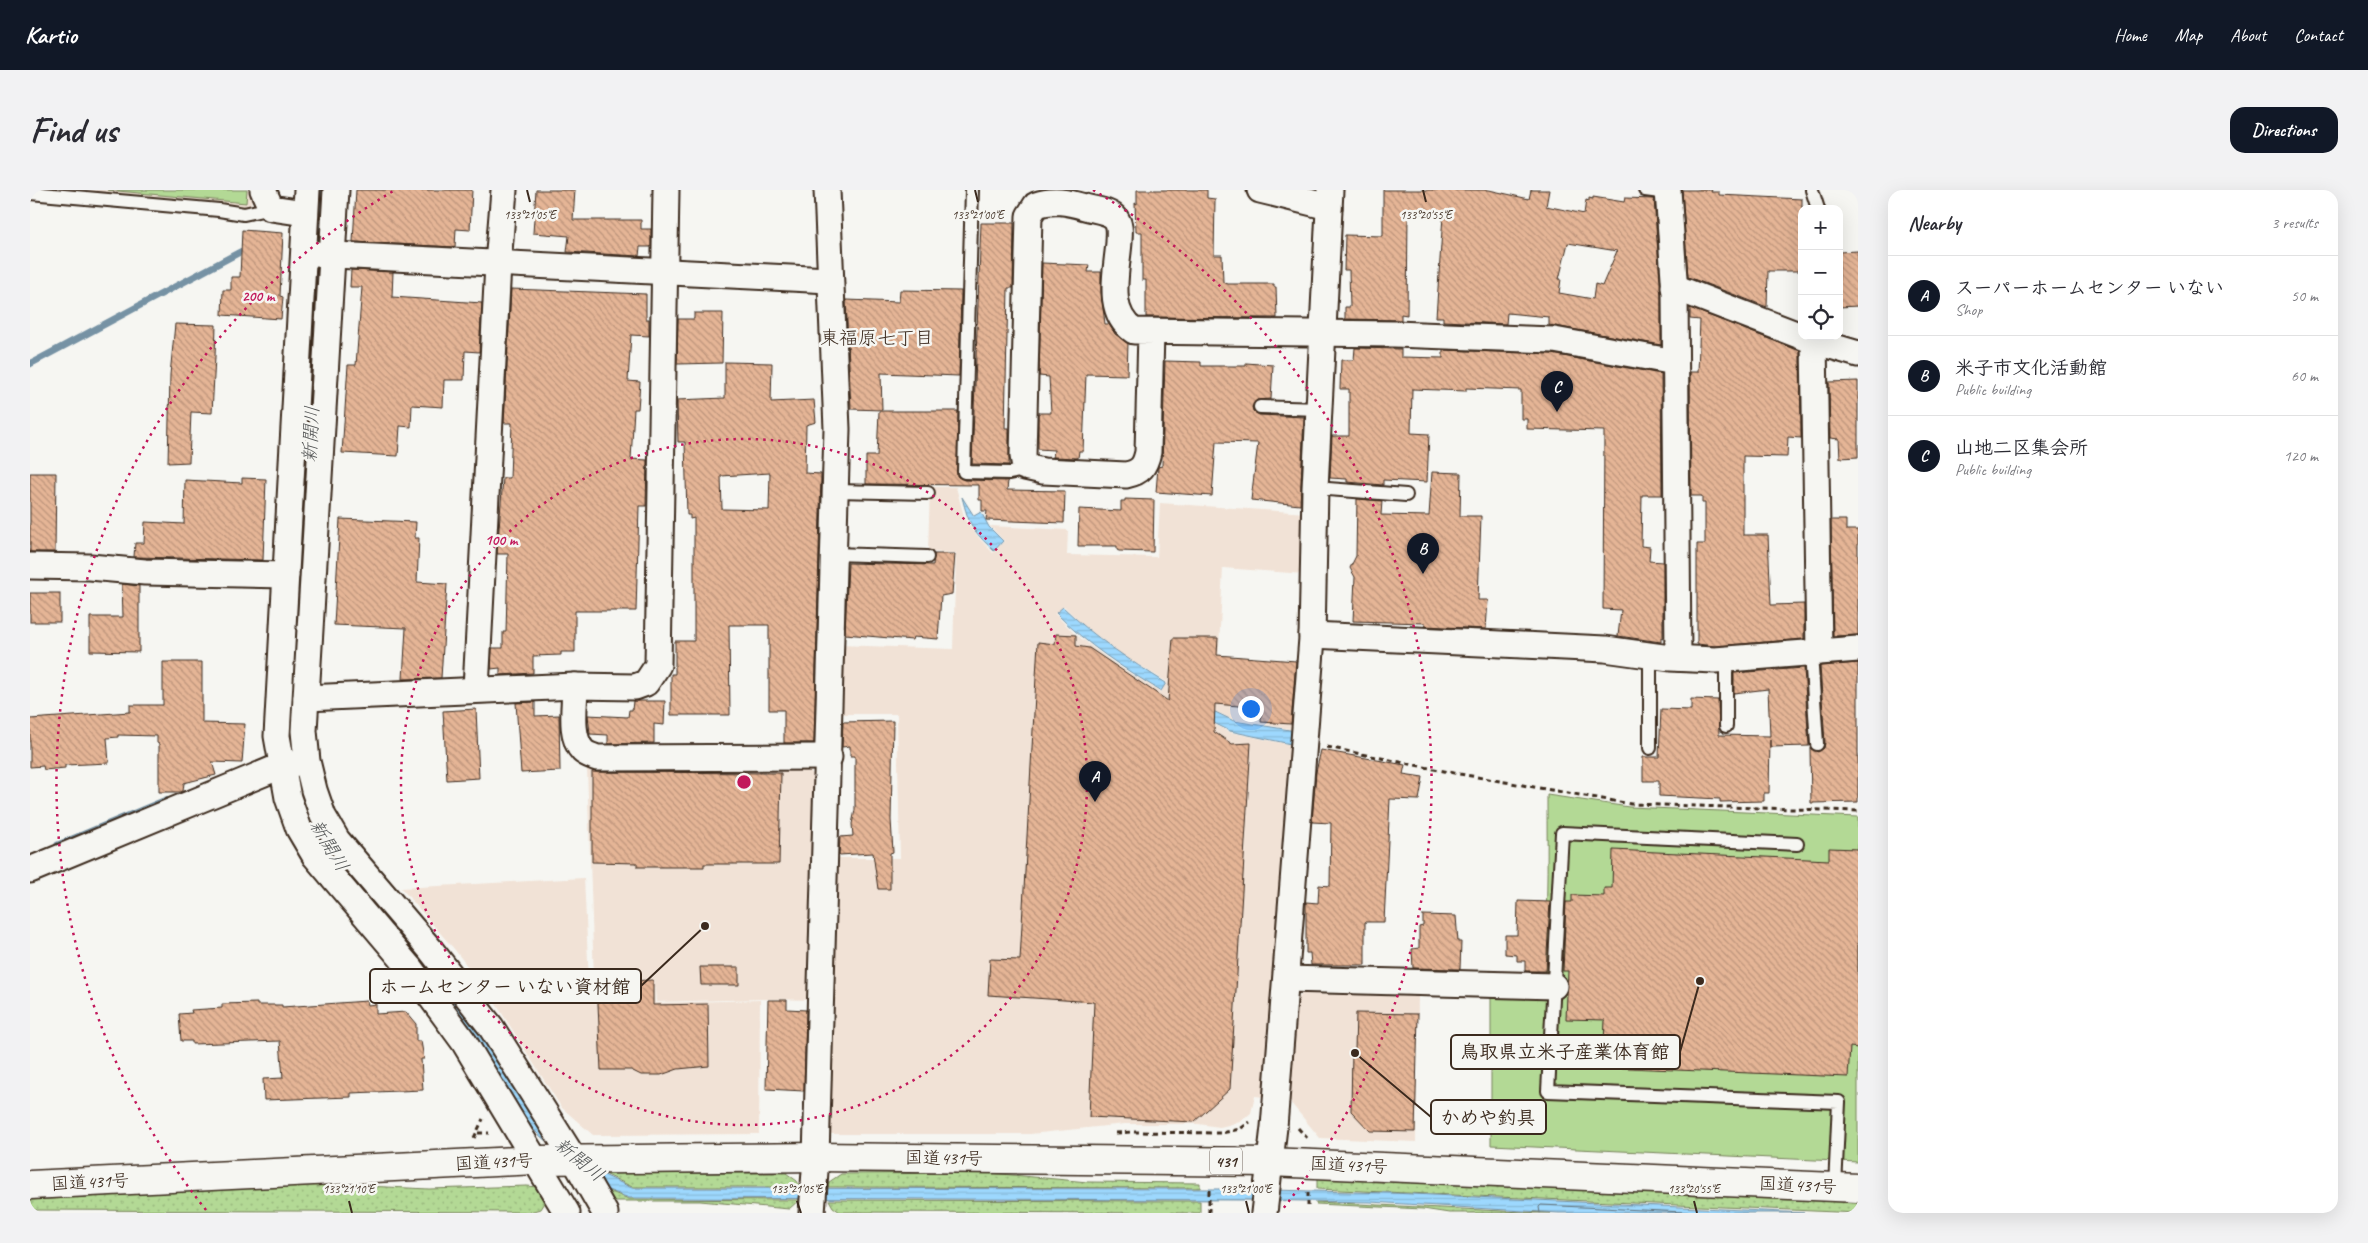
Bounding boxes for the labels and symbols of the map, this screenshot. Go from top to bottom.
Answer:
text: 133°21'05"E [504,207,558,223]
text: 133°21'00"E [952,207,1006,223]
text: 133°20'55"E [1400,207,1454,223]
text: 200 m [242,287,276,306]
district label: 東福原七丁目 [820,326,934,350]
pin: C [1541,371,1573,412]
water label: 新開川 [298,405,324,463]
text: 100 m [485,531,519,550]
pin: B [1407,533,1439,574]
your location [1238,696,1264,722]
pin: A [1079,761,1111,802]
centre of rings [735,773,753,791]
water label: 新開川 [304,815,354,876]
callout: ホームセンター いない資材館 [370,969,641,1003]
text: ホームセンター いない資材館 [380,975,630,999]
callout: 鳥取県立米子産業体育館 [1451,1035,1680,1069]
text: 鳥取県立米子産業体育館 [1460,1040,1670,1064]
callout: かめや釣具 [1431,1100,1546,1134]
text: かめや釣具 [1440,1106,1536,1130]
water label: 新開川 [550,1133,609,1187]
street label: 国道431号 [905,1146,983,1170]
road number: 431 [1210,1148,1242,1174]
street label: 国道431号 [454,1149,534,1175]
street label: 国道431号 [1309,1152,1389,1178]
street label: 国道431号 [50,1169,130,1195]
street label: 国道431号 [1758,1172,1838,1198]
text: 133°21'10"E [323,1181,377,1197]
text: 133°21'05"E [771,1181,825,1197]
text: 133°21'00"E [1220,1181,1274,1197]
text: 133°20'55"E [1668,1181,1722,1197]

